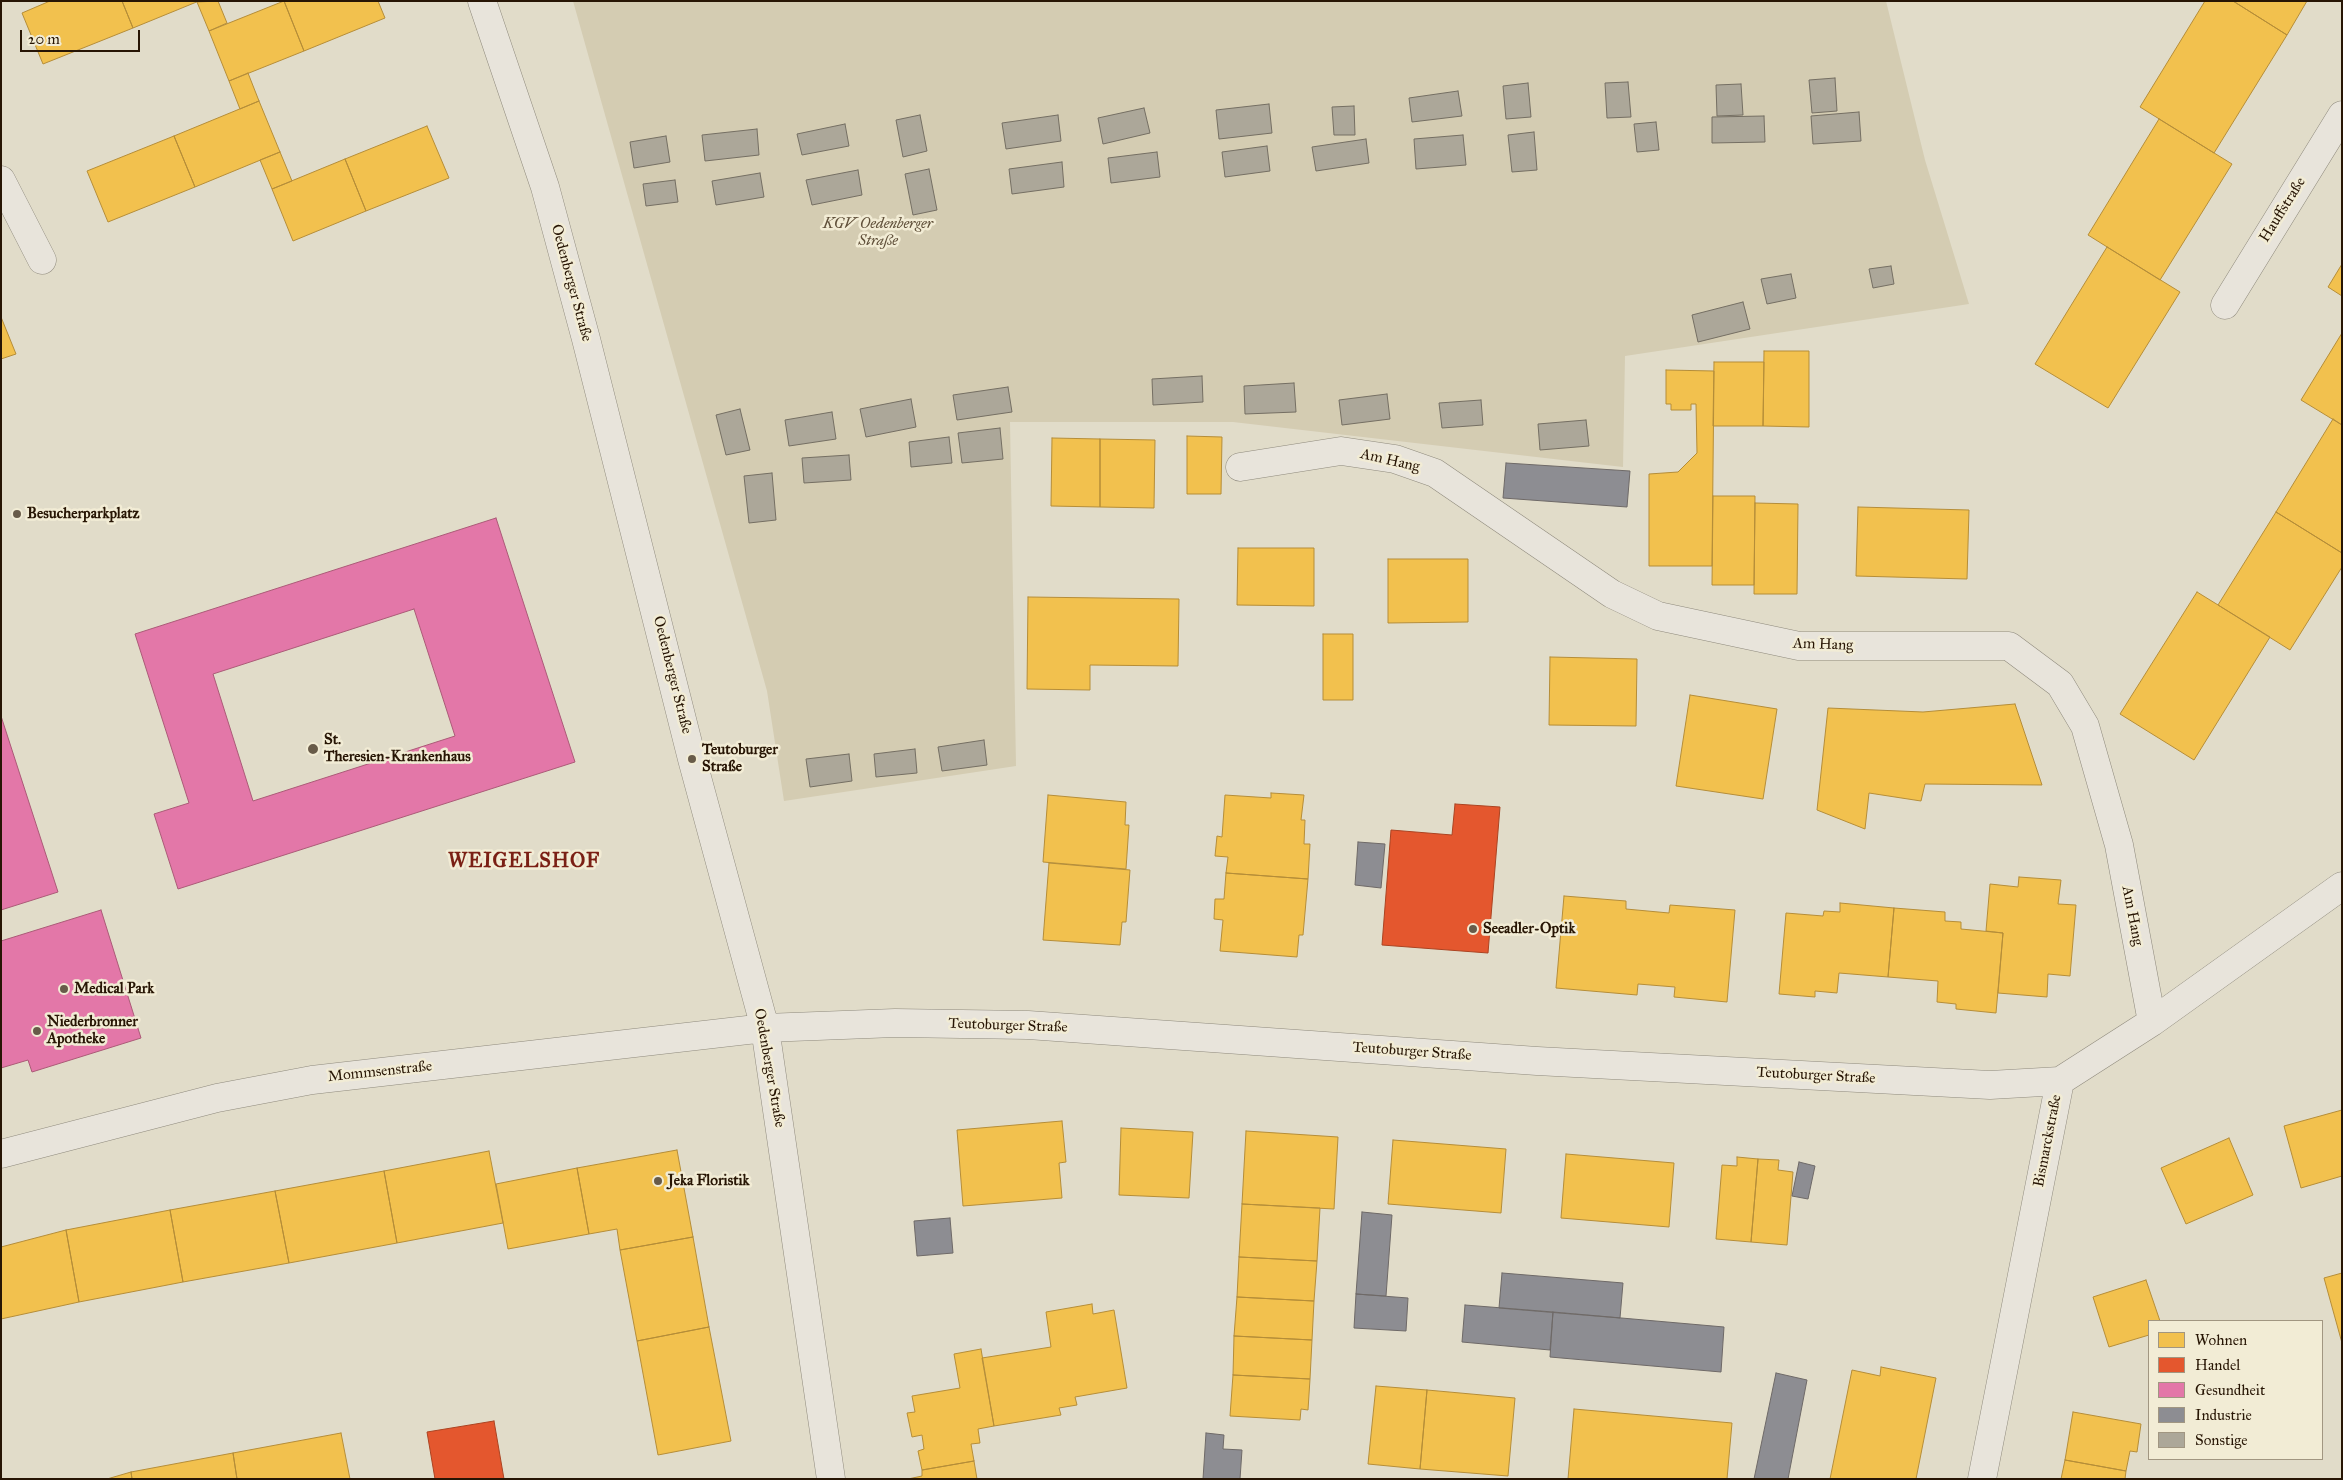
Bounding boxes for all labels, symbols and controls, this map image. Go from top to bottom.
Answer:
scale bar [22,20,142,52]
text: 20 m [28,30,60,48]
street label: Hauffstraße [2256,174,2310,246]
park label: KGV Oedenberger Straße [823,215,933,250]
street label: Oedenberger Straße [547,222,595,344]
street label: Am Hang [1359,445,1421,477]
place label: Besucherparkplatz [27,505,139,523]
marker: Besucherparkplatz [11,508,23,520]
street label: Oedenberger Straße [649,614,695,736]
street label: Am Hang [1793,635,1853,655]
place label: St. Theresien-Krankenhaus [324,731,471,766]
place label: Teutoburger Straße [702,741,778,776]
marker: St. Theresien-Krankenhaus [306,742,320,756]
marker: Teutoburger Straße [686,753,698,765]
district label: WEIGELSHOF [447,850,601,874]
street label: Am Hang [2117,885,2147,947]
place label: Seeadler-Optik [1483,920,1575,938]
marker: Seeadler-Optik [1467,923,1479,935]
place label: Medical Park [74,980,154,998]
marker: Medical Park [58,983,70,995]
street label: Oedenberger Straße [750,1007,788,1129]
place label: Niederbronner Apotheke [47,1013,138,1048]
street label: Teutoburger Straße [948,1015,1068,1037]
marker: Niederbronner Apotheke [31,1025,43,1037]
street label: Teutoburger Straße [1352,1039,1472,1065]
street label: Mommsenstraße [327,1058,433,1086]
street label: Teutoburger Straße [1756,1064,1876,1088]
street label: Bismarckstraße [2030,1093,2066,1189]
place label: Jeka Floristik [668,1172,750,1190]
marker: Jeka Floristik [652,1175,664,1187]
legend [2148,1320,2323,1460]
text: Wohnen [2195,1331,2247,1349]
text: Handel [2195,1356,2240,1374]
text: Gesundheit [2195,1381,2265,1399]
text: Industrie [2195,1406,2252,1424]
text: Sonstige [2195,1431,2248,1449]

